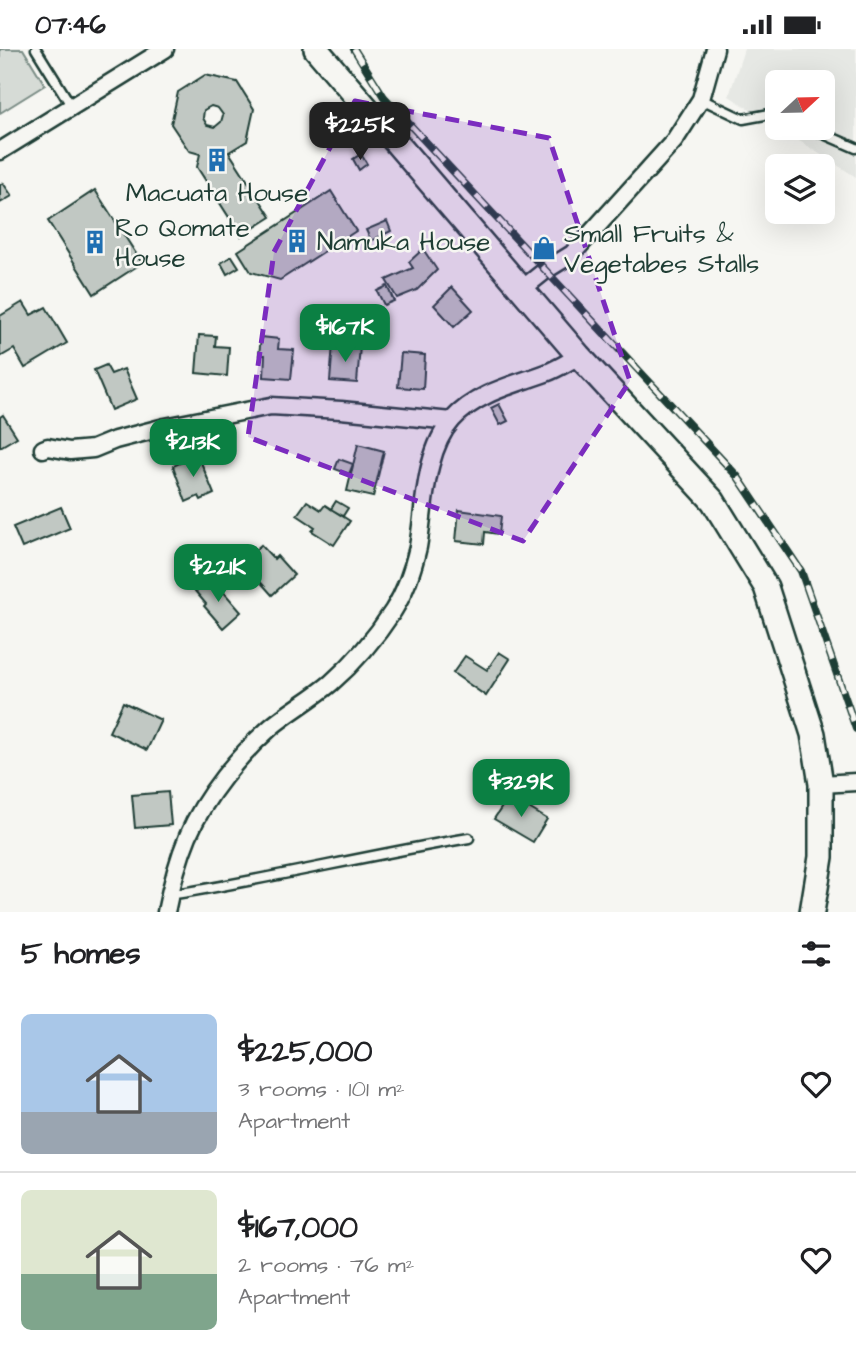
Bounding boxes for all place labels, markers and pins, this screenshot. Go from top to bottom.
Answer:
pin: $225K [311,103,409,162]
building icon: Macuata House [203,146,231,174]
place label: Macuata House [126,175,308,211]
place label: Ro Qomate House [115,210,250,276]
place label: Small Fruits & Vegetabes Stalls [564,216,759,284]
place label: Namuka House [317,224,490,260]
building icon: Namuka House [283,227,311,255]
building icon: Ro Qomate House [81,228,109,256]
shop icon: Small Fruits & Vegetabes Stalls [530,234,558,262]
pin: $167K [296,305,394,364]
pin: $213K [144,419,242,479]
pin: $221K [169,545,267,604]
pin: $329K [472,759,570,819]

